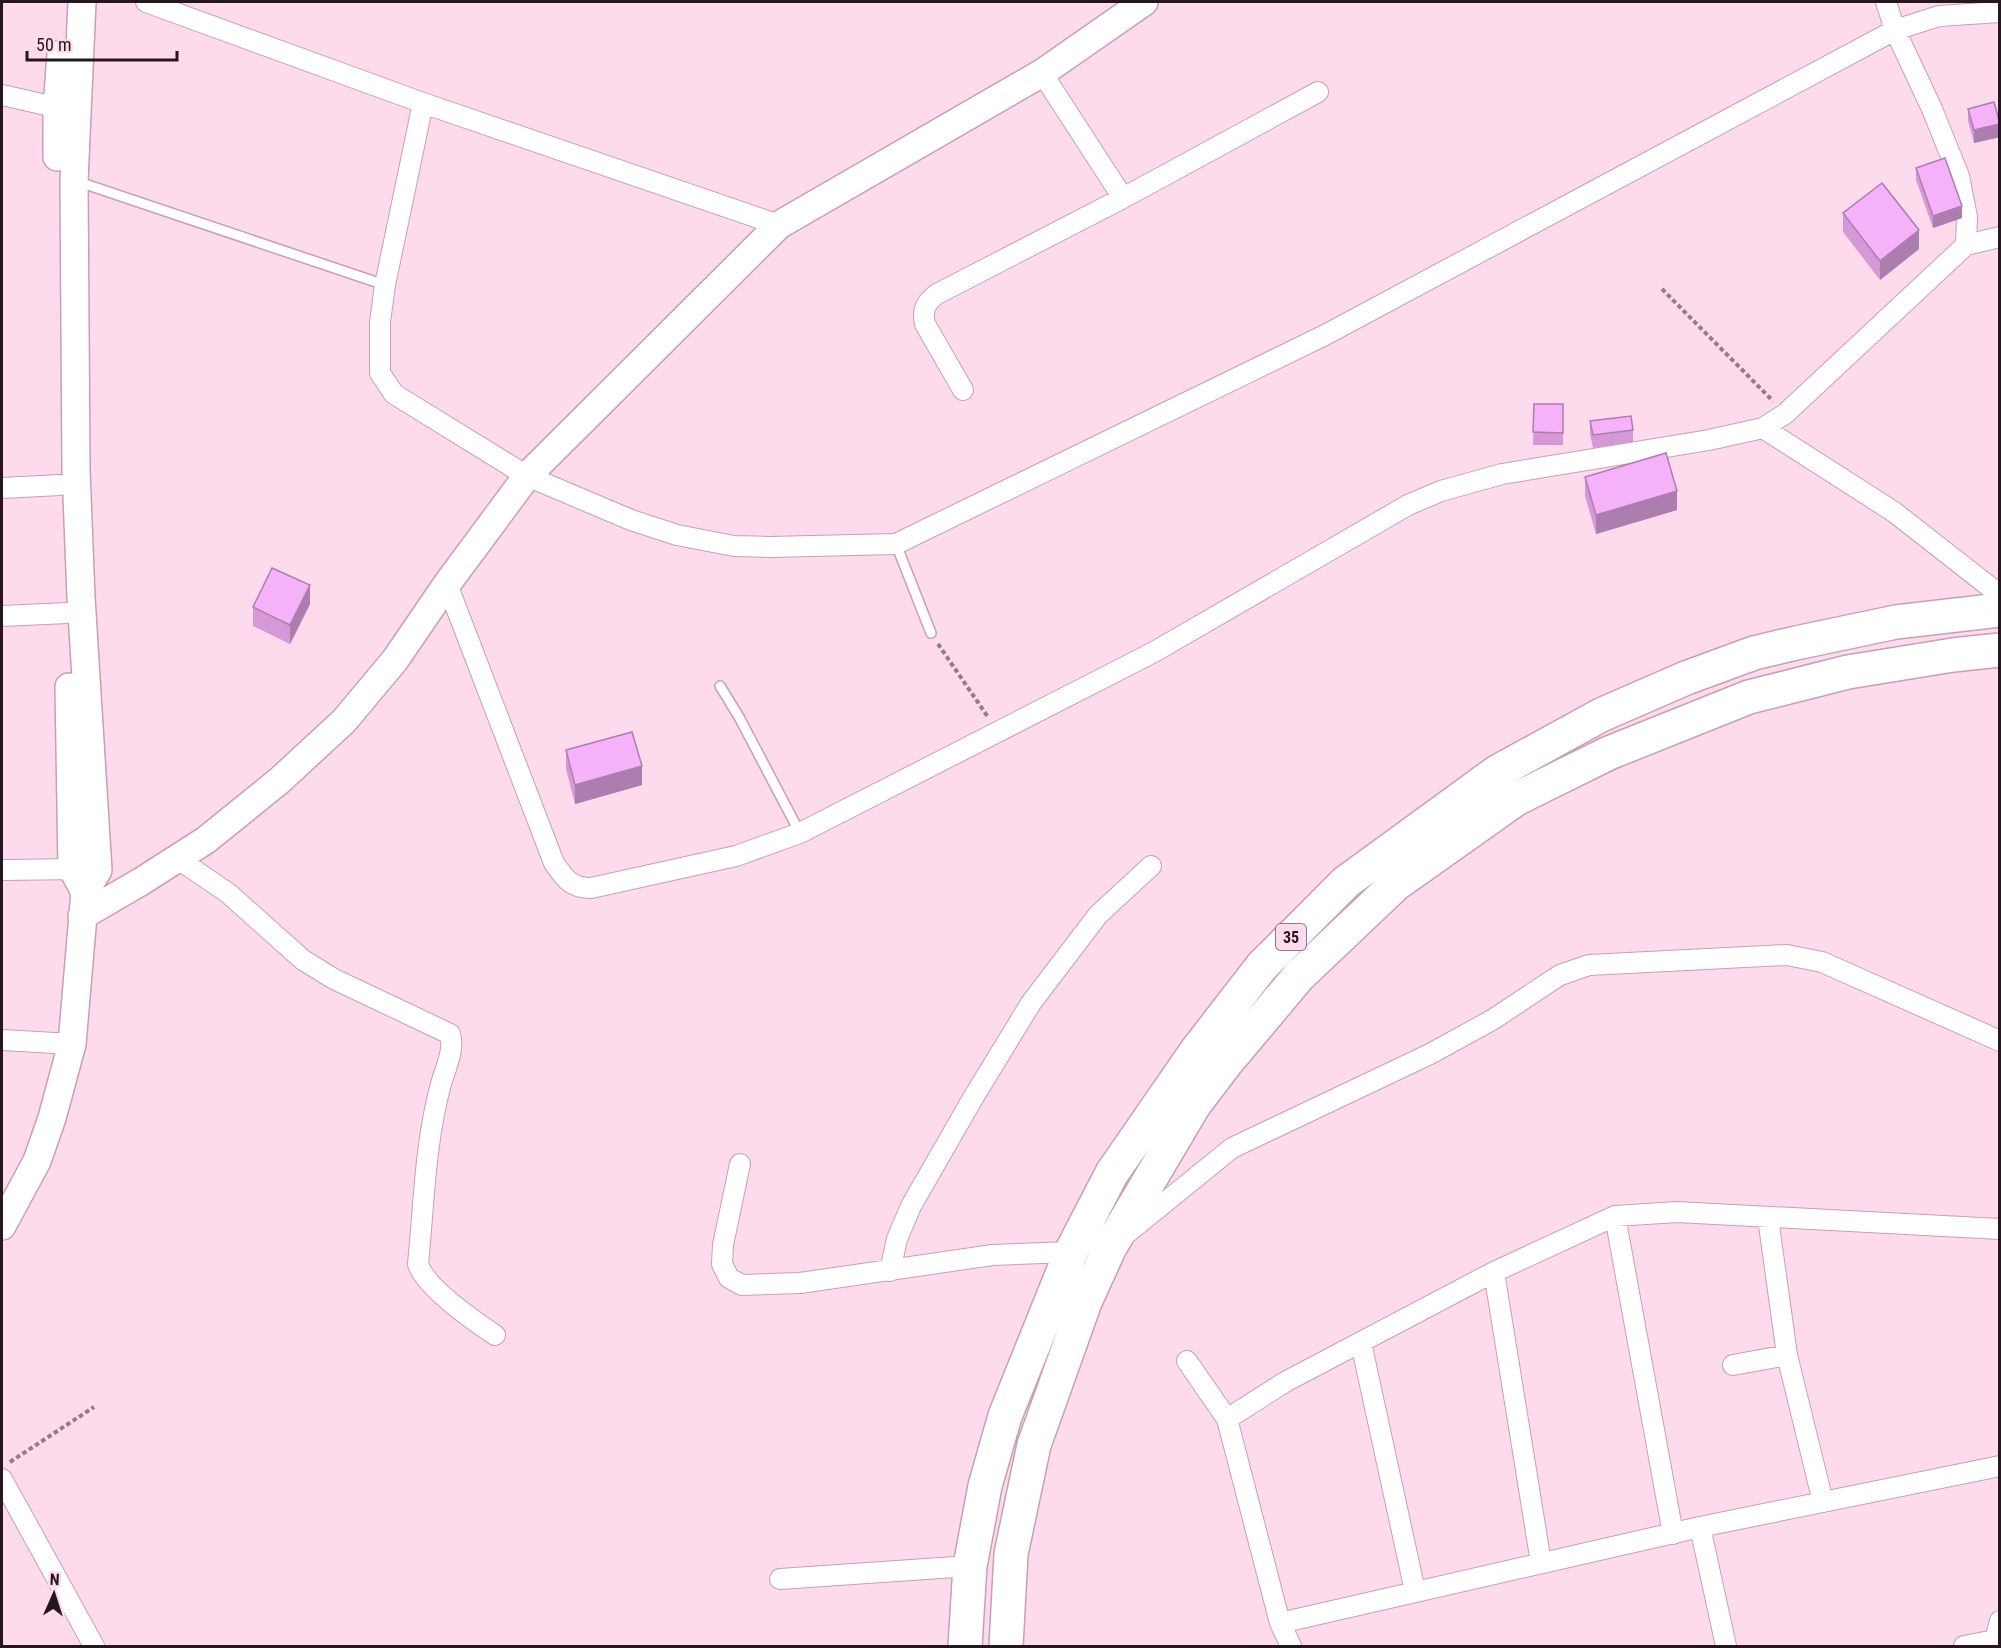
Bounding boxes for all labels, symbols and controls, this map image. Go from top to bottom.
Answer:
scale bar [27,24,177,62]
text: 50 m [36,34,71,55]
road number: 35 [1276,924,1306,950]
north arrow [24,1564,84,1624]
text: N [49,1570,60,1589]

